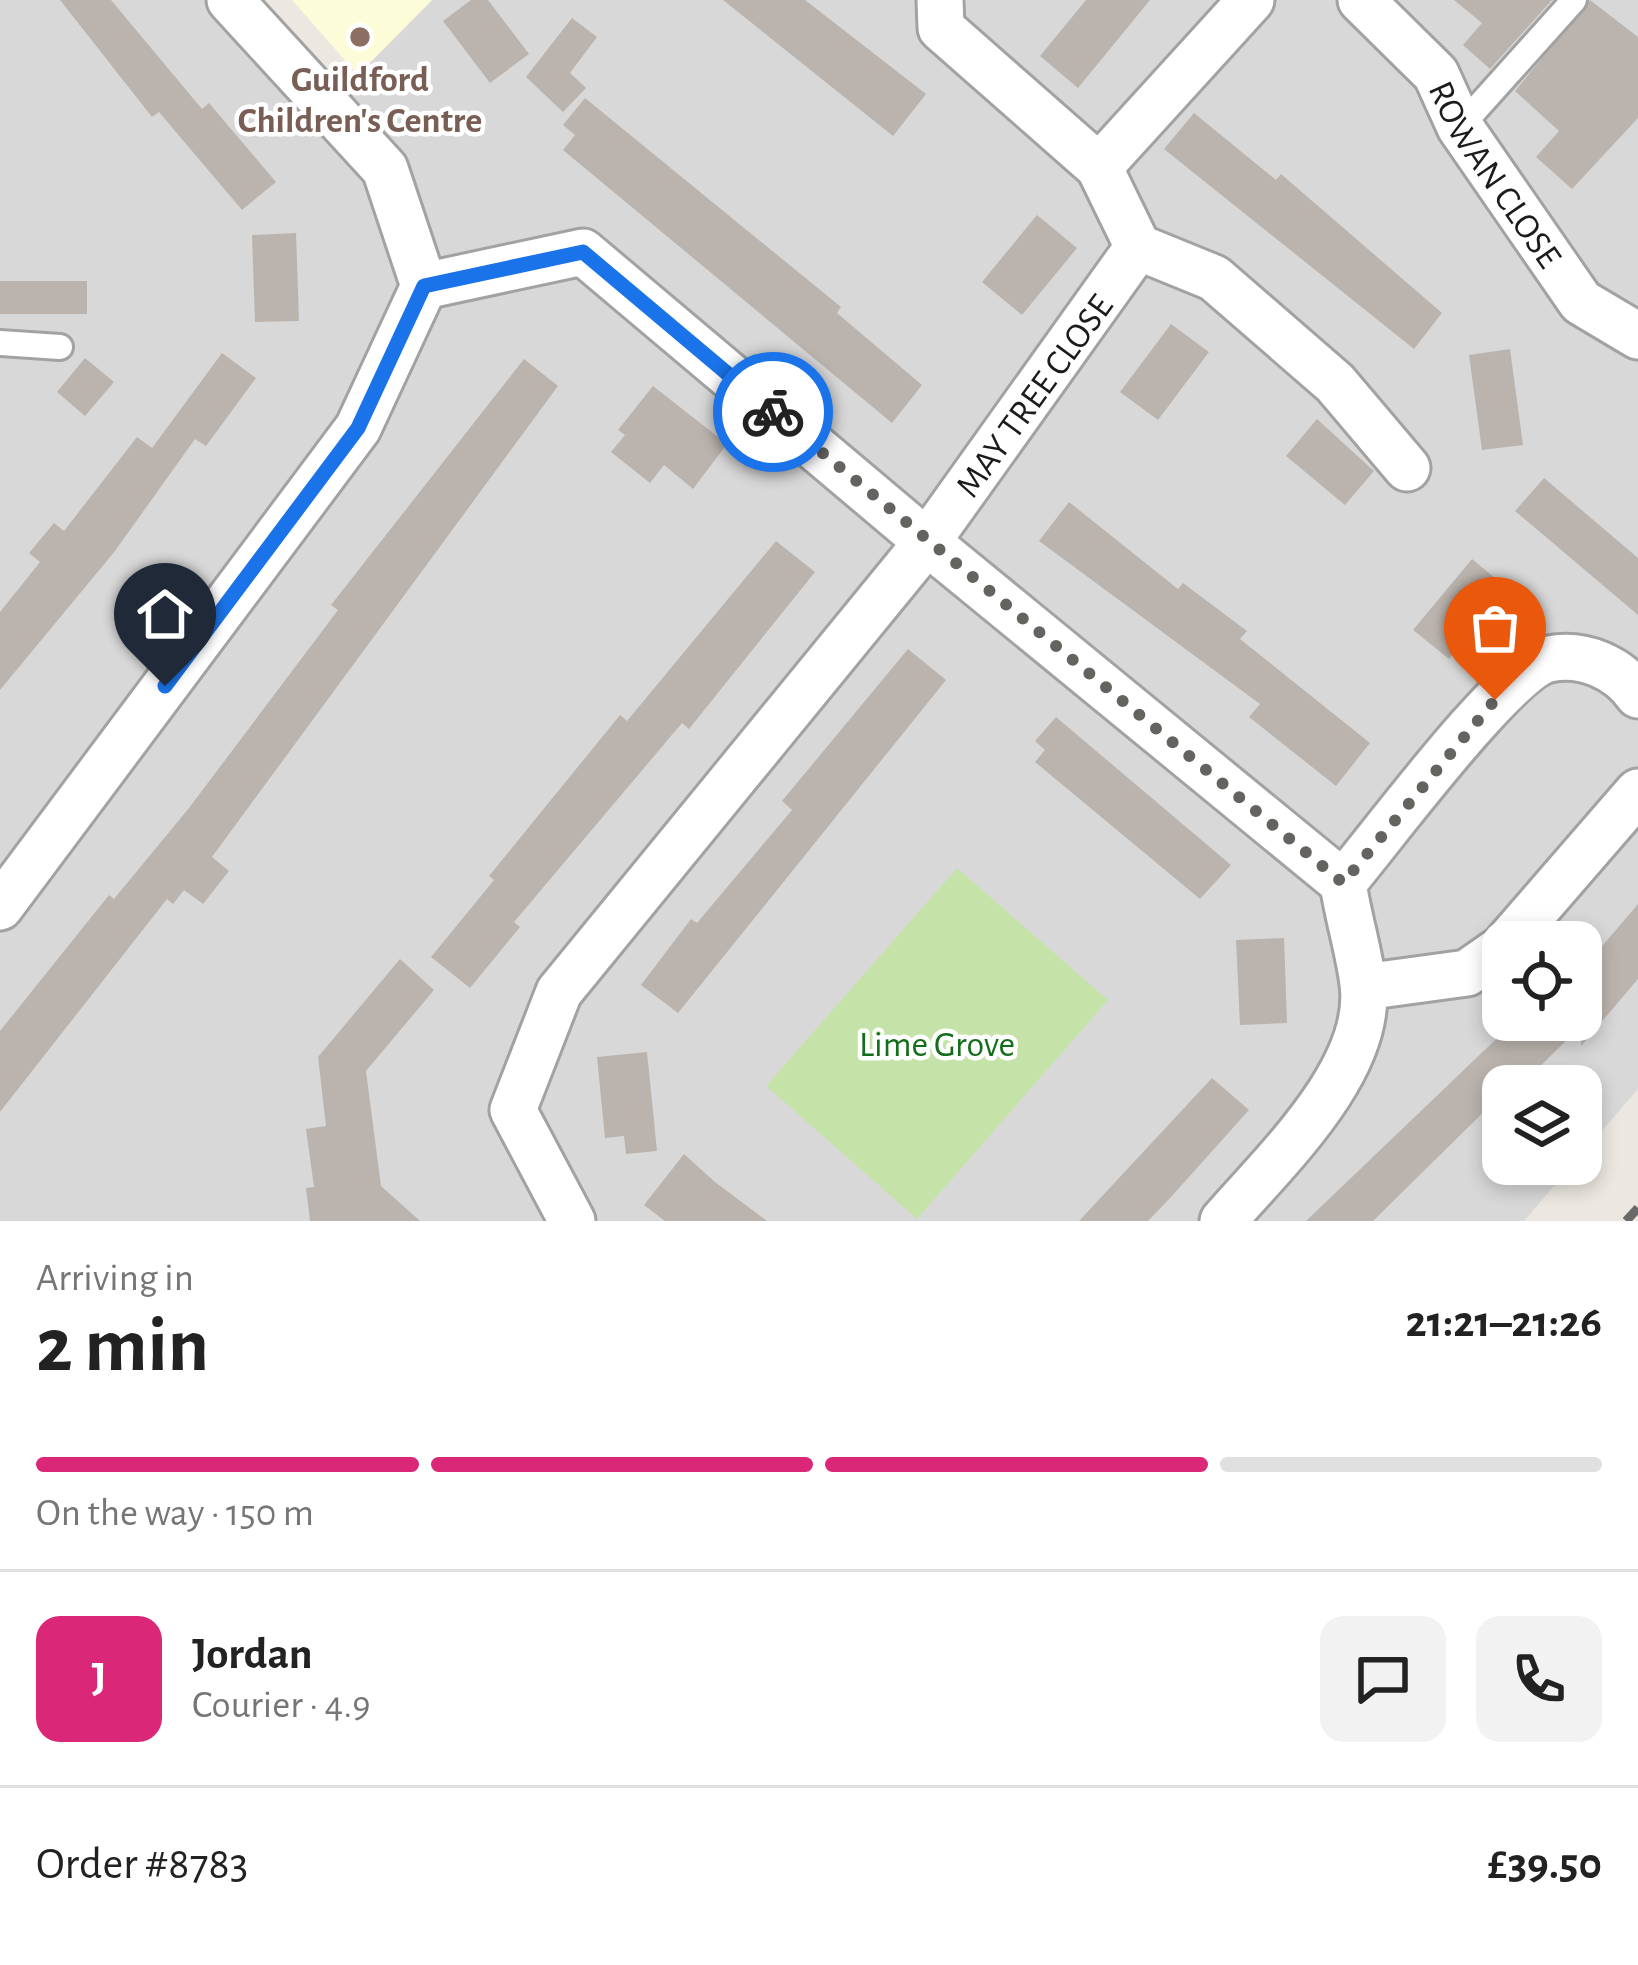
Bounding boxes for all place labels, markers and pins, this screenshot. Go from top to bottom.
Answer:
marker: Guildford Children's Centre [347,24,373,50]
place label: Guildford Children's Centre [238,62,482,139]
pin [114,563,216,686]
pin [1444,577,1546,700]

